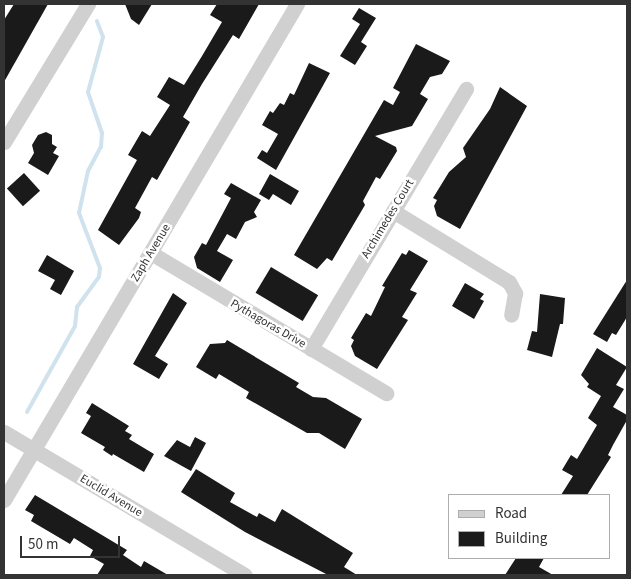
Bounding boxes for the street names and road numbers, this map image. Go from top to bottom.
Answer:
street label: Archimedes Court [359,177,417,261]
street label: Zaph Avenue [128,221,174,285]
street label: Pythagoras Drive [228,297,308,351]
street label: Euclid Avenue [77,472,145,520]

